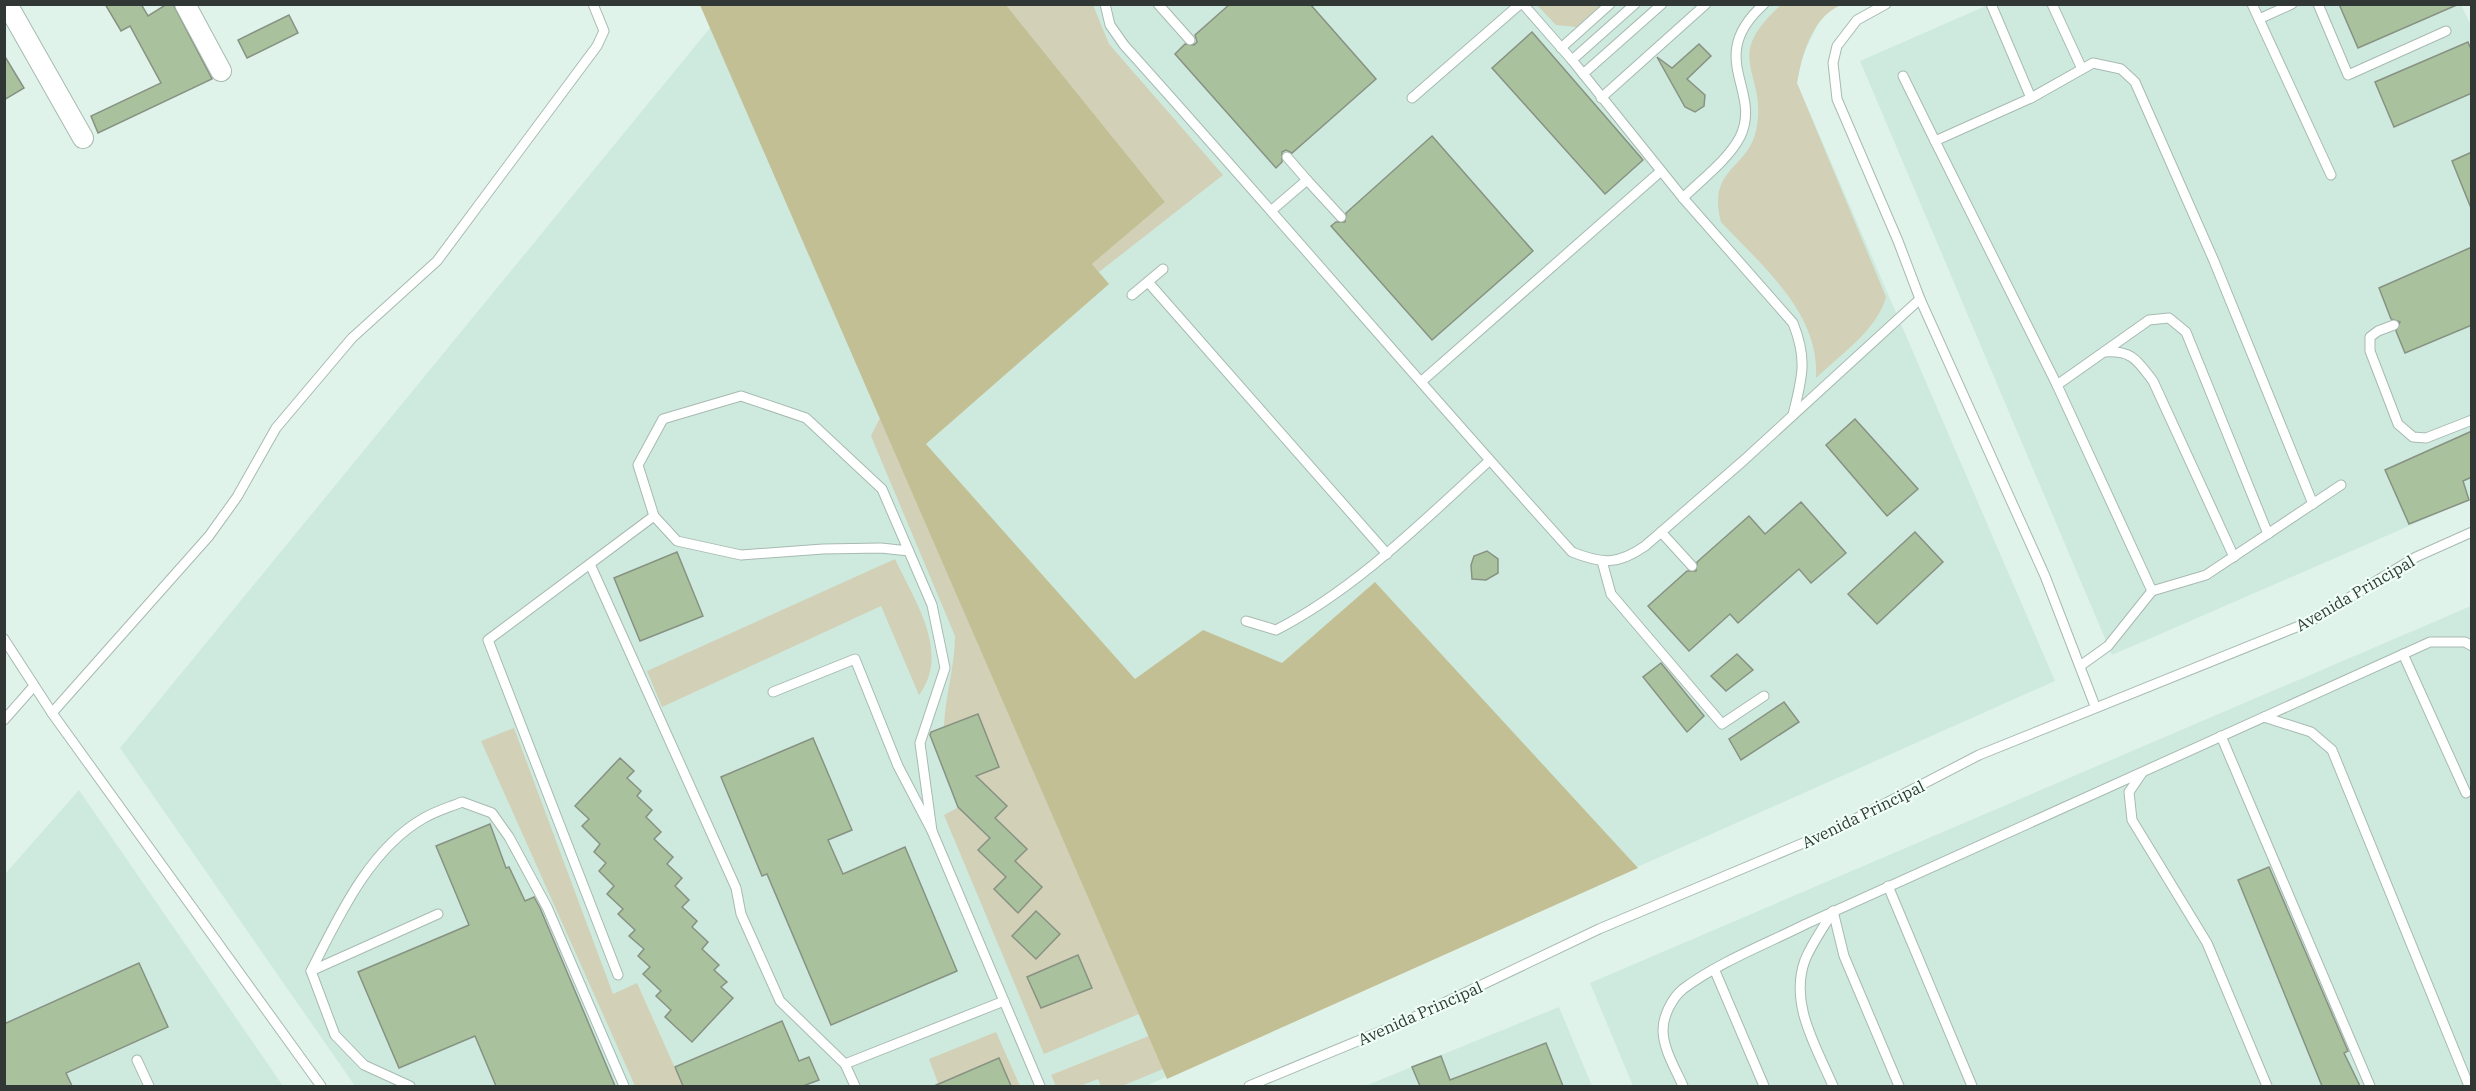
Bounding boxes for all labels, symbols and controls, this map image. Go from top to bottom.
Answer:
street label: Avenida Principal [2292,551,2418,635]
street label: Avenida Principal [1798,776,1928,852]
street label: Avenida Principal [1355,977,1485,1049]

